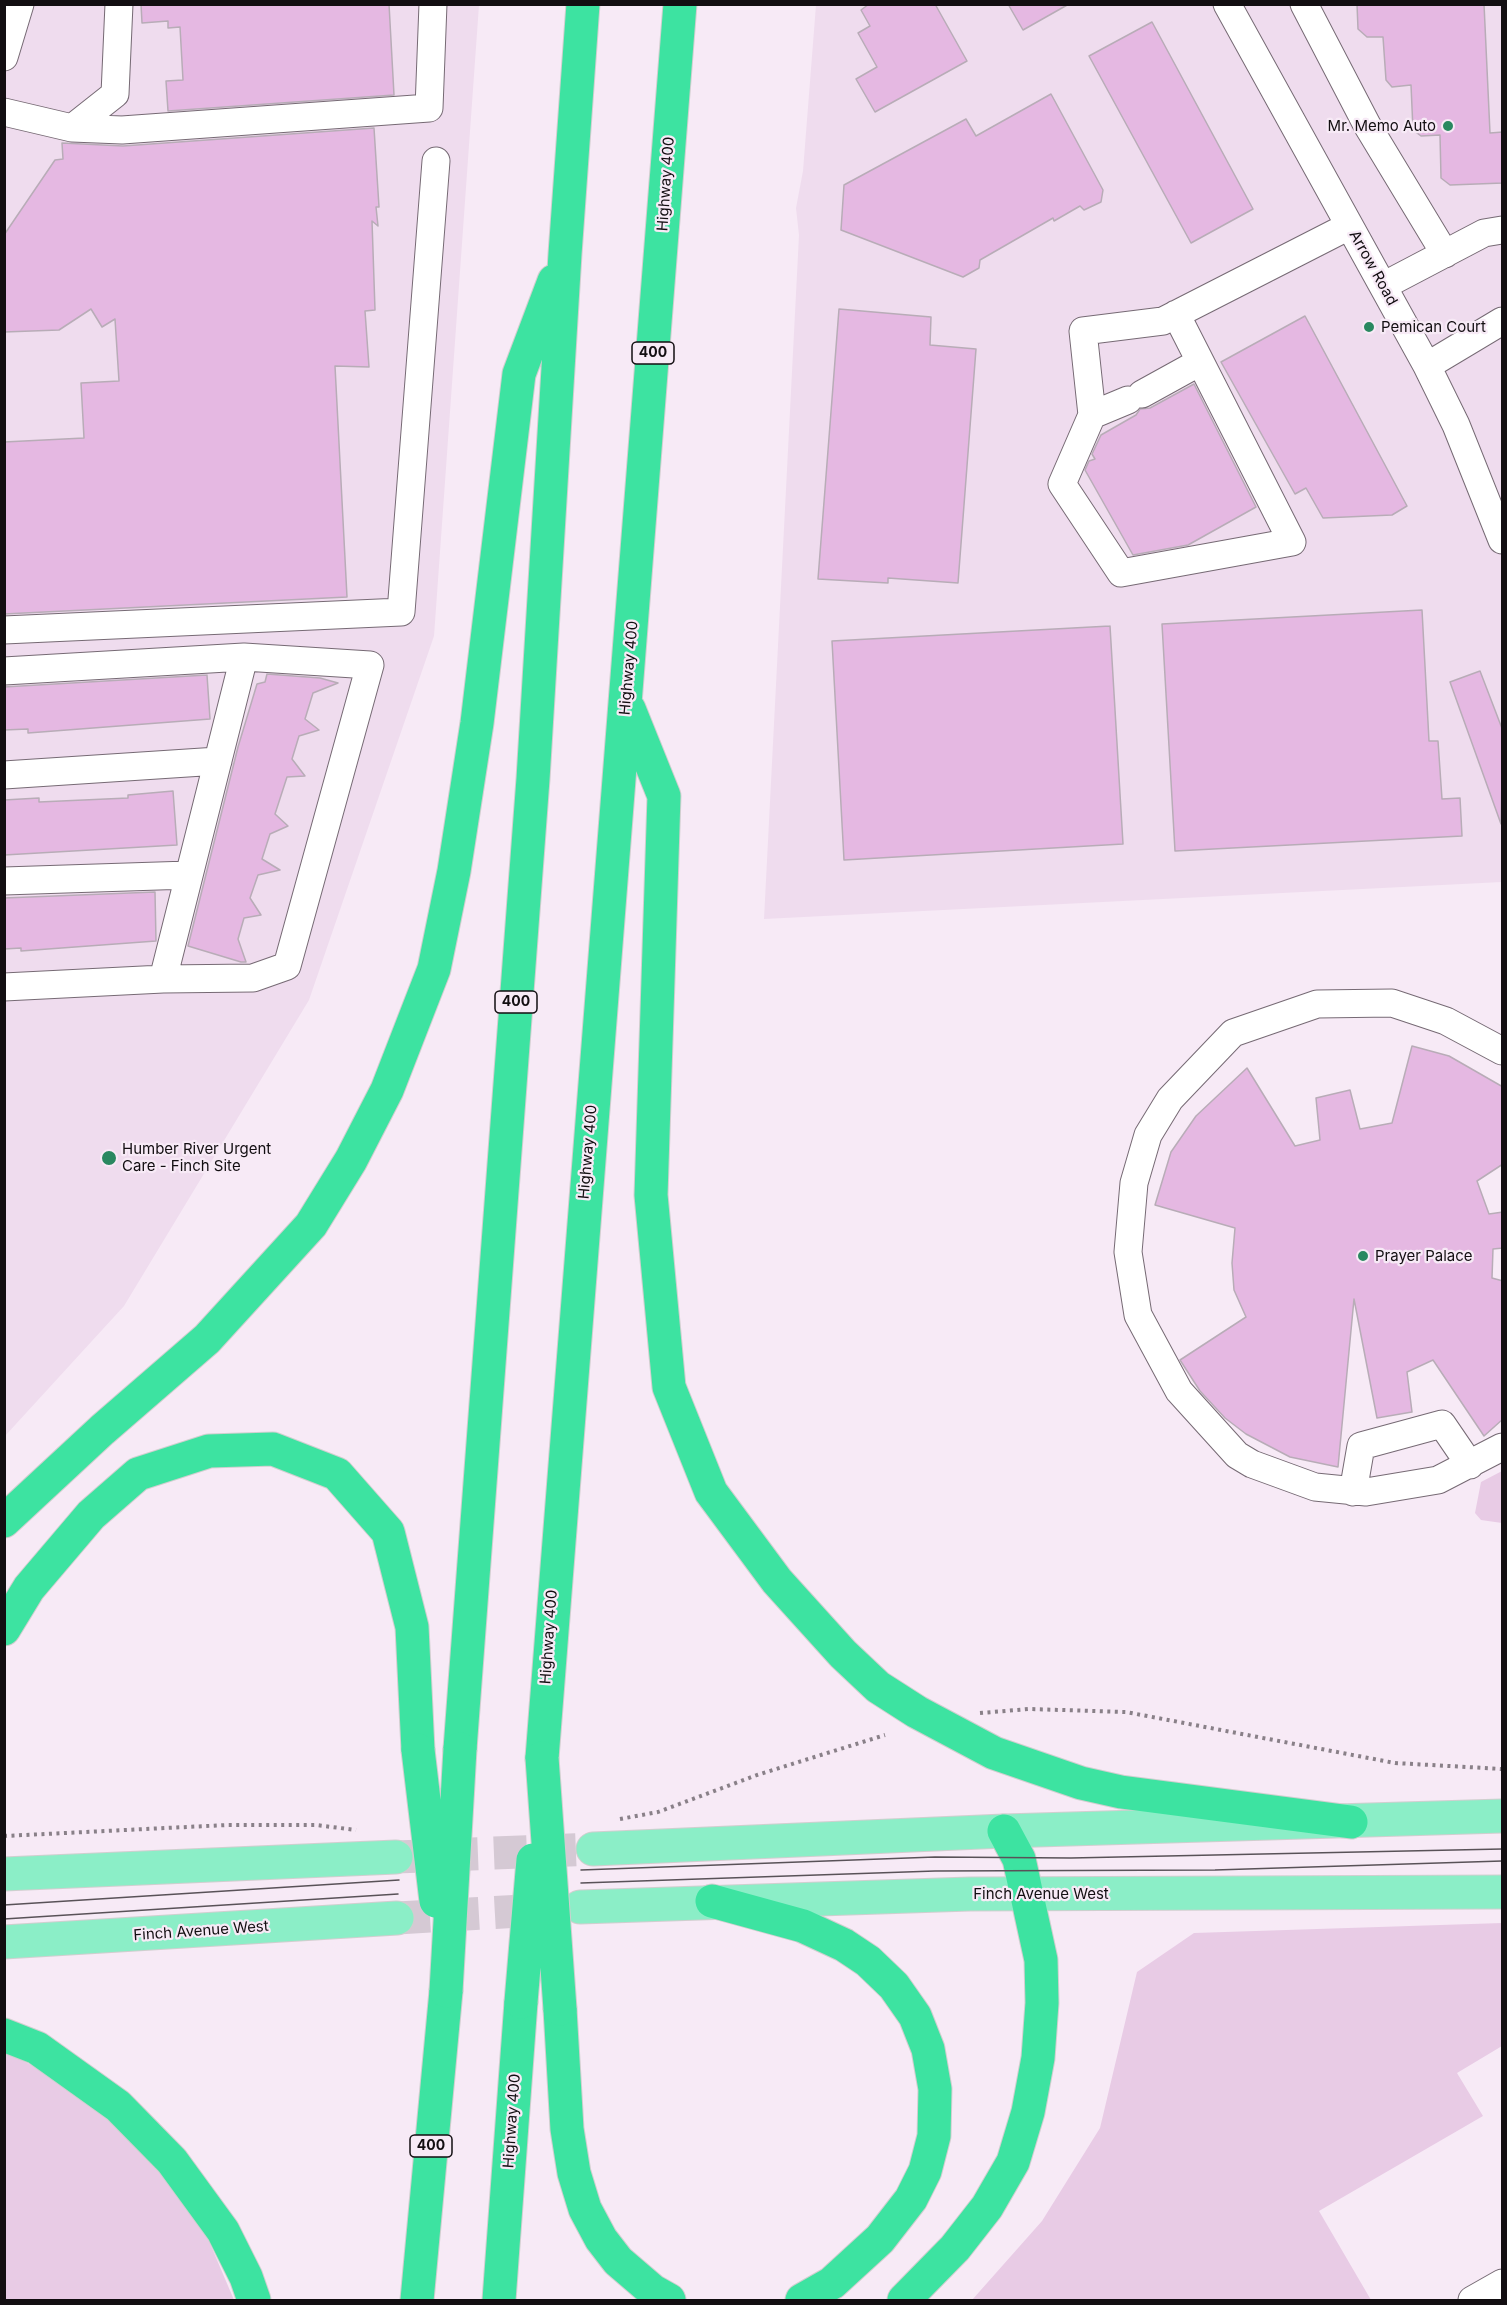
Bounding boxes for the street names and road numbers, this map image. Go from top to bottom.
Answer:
street label: Highway 400 [654,136,678,232]
street label: Arrow Road [1345,227,1401,309]
road number: 400 [632,342,674,364]
street label: Highway 400 [616,620,642,716]
road number: 400 [495,991,537,1013]
street label: Highway 400 [575,1104,601,1200]
street label: Highway 400 [537,1589,561,1685]
street label: Finch Avenue West [973,1885,1109,1903]
street label: Finch Avenue West [133,1917,269,1945]
street label: Highway 400 [500,2073,524,2169]
road number: 400 [410,2135,452,2157]

